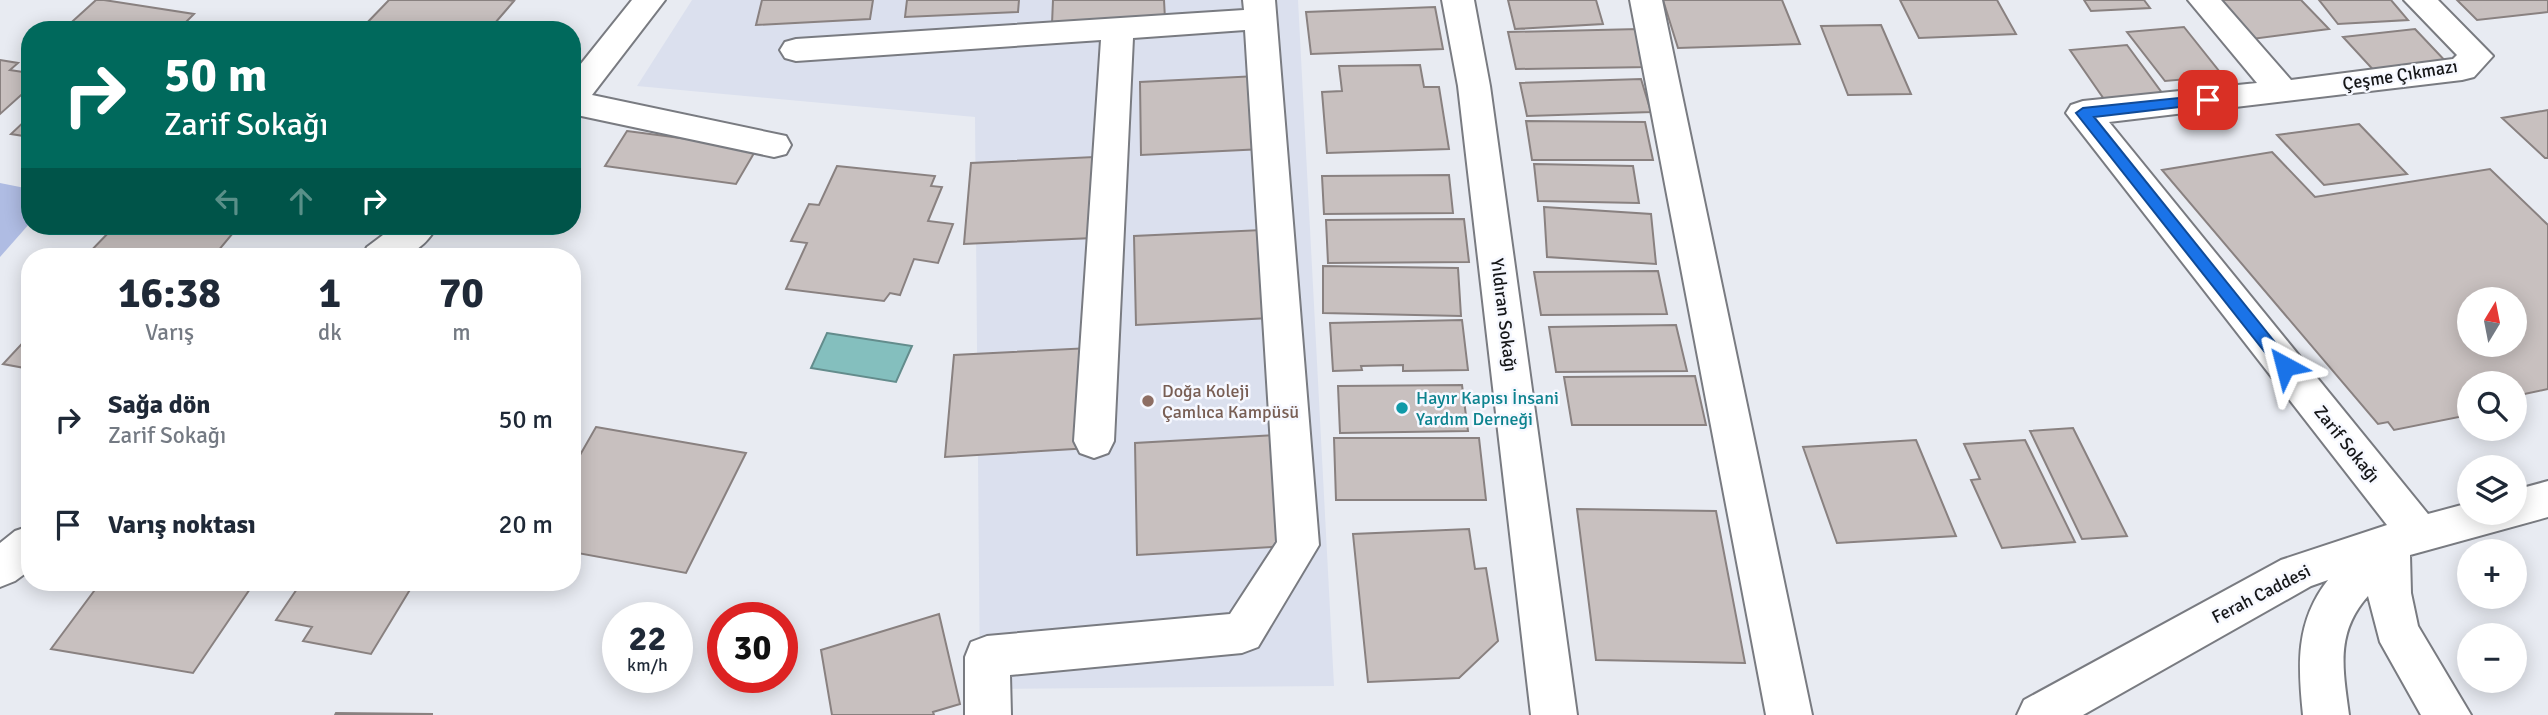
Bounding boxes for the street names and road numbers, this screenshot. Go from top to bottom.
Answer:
street label: Çeşme Çıkmazı [2341,55,2459,95]
street label: Yıldıran Sokağı [1486,257,1522,373]
street label: Zarif Sokağı [2309,401,2385,487]
street label: Ferah Caddesi [2208,560,2314,628]

